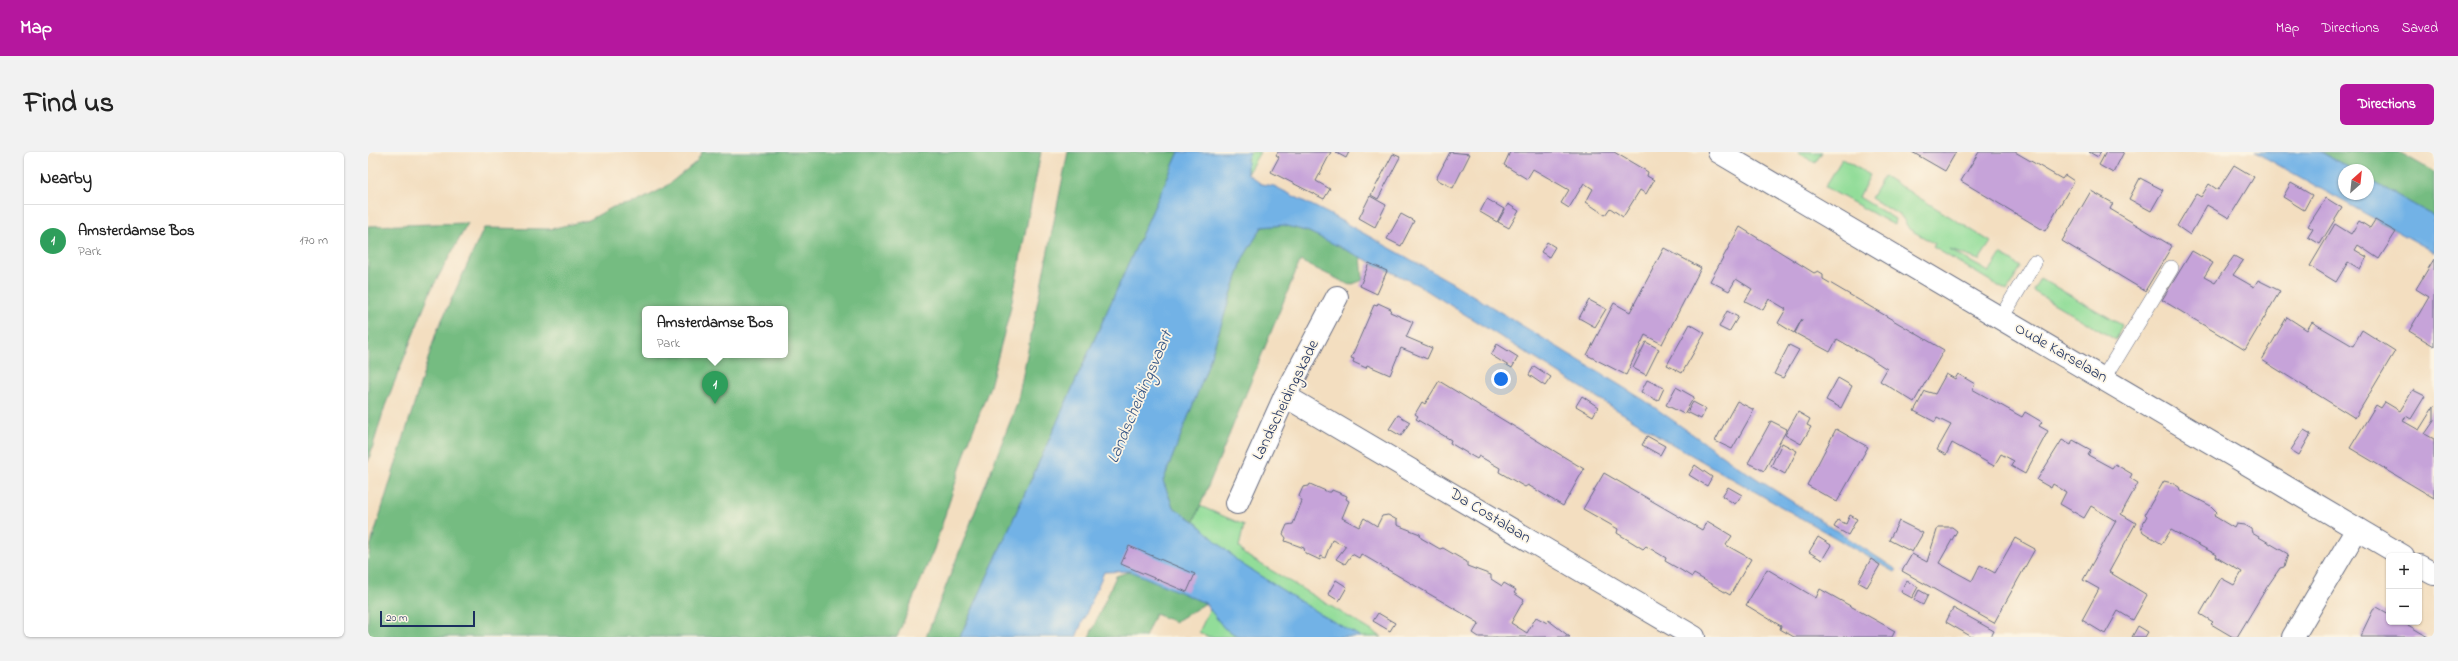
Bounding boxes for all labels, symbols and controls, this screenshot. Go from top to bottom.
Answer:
text: Map [20,15,52,42]
text: Map [2276,18,2299,39]
text: Directions [2321,18,2379,39]
text: Saved [2401,18,2438,39]
text: Find us [24,84,114,125]
button: Directions [2340,84,2434,125]
north arrow [2338,164,2374,200]
text: Nearby [40,166,92,191]
text: Amsterdamse Bos [78,220,195,242]
text: 1 [51,231,55,250]
text: 170 m [300,231,328,250]
text: Park [78,242,102,261]
popup [642,306,788,358]
text: Amsterdamse Bos [657,312,773,334]
street label: Oude Karselaan [2010,317,2112,390]
water label: Landscheidingsvaart [1101,325,1181,467]
text: Park [657,334,680,353]
street label: Landscheidingskade [1246,335,1326,464]
your location [1491,369,1511,389]
pin: 1 [702,371,728,404]
street label: Da Costalaan [1444,482,1535,550]
map controls [2386,553,2422,625]
button: + [2386,553,2422,589]
button: − [2386,589,2422,625]
scale bar [380,609,475,628]
text: 20 m [386,610,408,626]

